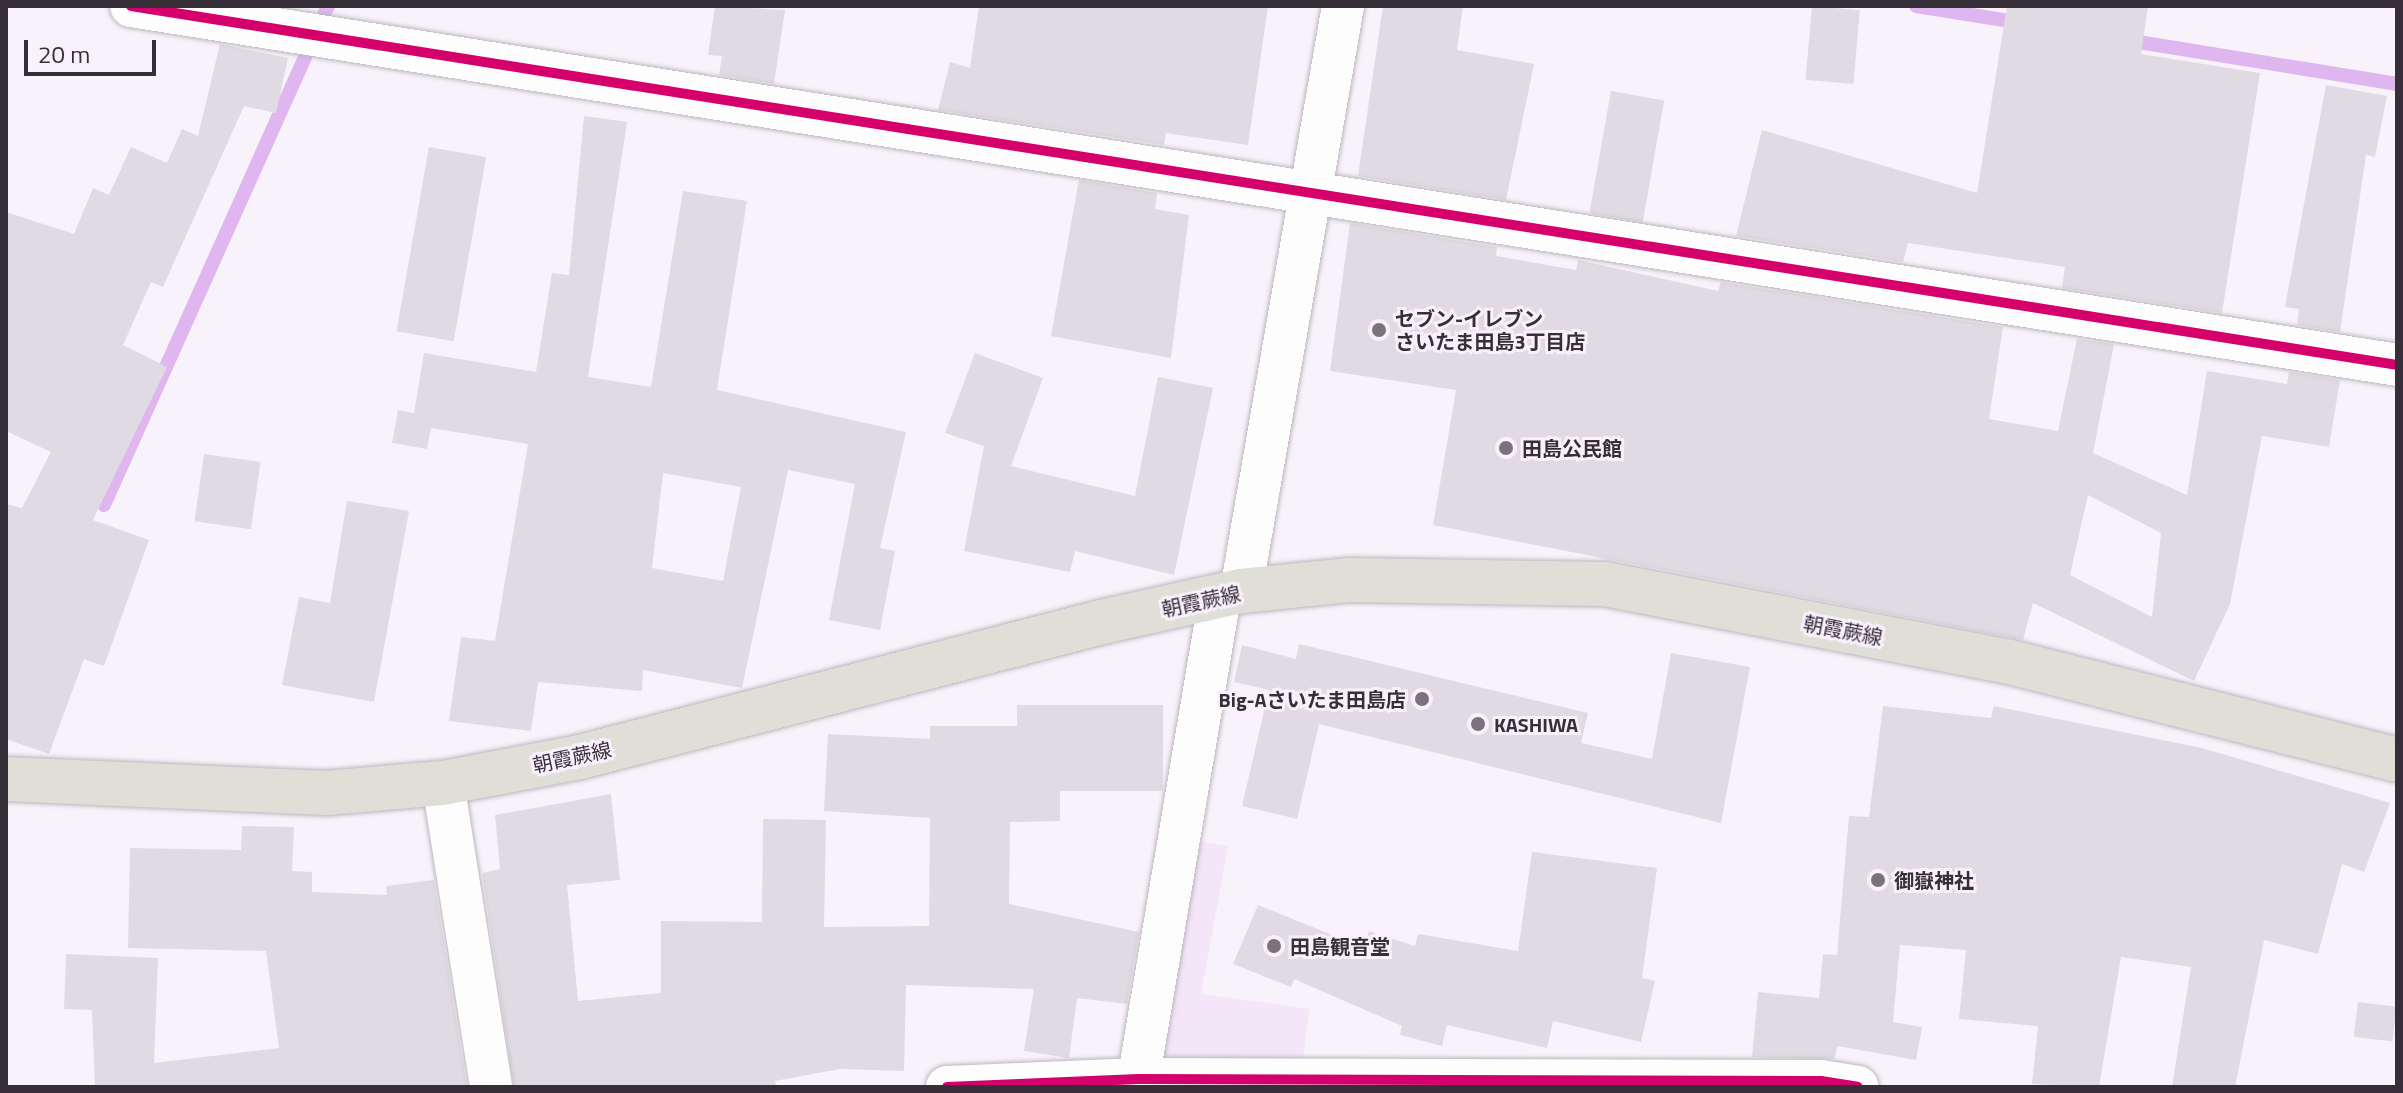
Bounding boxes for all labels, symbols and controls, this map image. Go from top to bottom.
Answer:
scale bar [28,24,160,74]
text: 20 m [38,36,90,72]
place label: セブン-イレブン さいたま田島3丁目店 [1395,306,1586,353]
marker: セブン-イレブン さいたま田島3丁目店 [1370,321,1388,339]
place label: 田島公民館 [1522,436,1622,460]
marker: 田島公民館 [1497,439,1515,457]
street label: 朝霞蕨線 [1159,581,1243,621]
street label: 朝霞蕨線 [1801,611,1885,649]
place label: Big-Aさいたま田島店 [1218,687,1406,711]
marker: Big-Aさいたま田島店 [1413,690,1431,708]
place label: KASHIWA [1494,712,1578,736]
marker: KASHIWA [1469,715,1487,733]
street label: 朝霞蕨線 [530,737,614,777]
place label: 御嶽神社 [1894,868,1974,892]
marker: 御嶽神社 [1869,871,1887,889]
place label: 田島観音堂 [1290,934,1390,958]
marker: 田島観音堂 [1265,937,1283,955]

